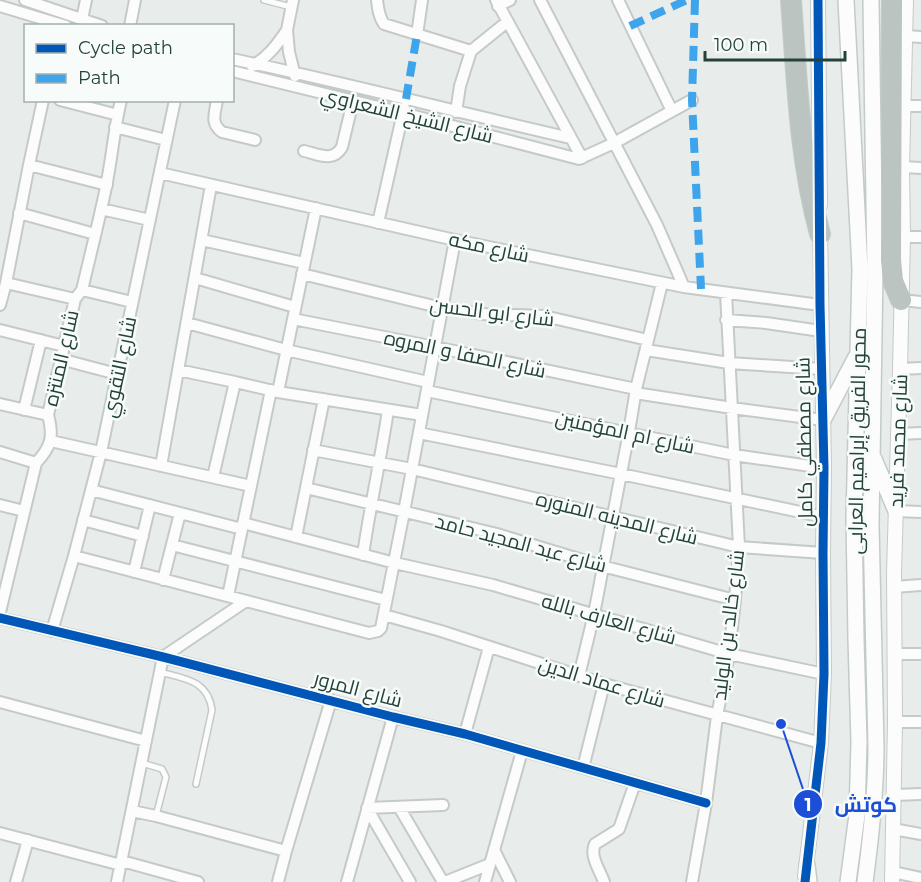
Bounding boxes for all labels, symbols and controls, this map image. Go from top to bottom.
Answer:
legend [24,24,234,102]
scale bar [705,24,844,62]
text: 100 m [714,34,768,56]
text: Cycle path [78,37,173,59]
text: Path [78,67,121,89]
street label: شارع الشيخ الشعراوي [317,82,496,152]
street label: شارع مكه [446,227,531,269]
street label: شارع ابو الحسن [428,292,556,334]
street label: شارع المنتزه [38,308,86,409]
street label: شارع التقوي [97,314,145,421]
street label: شارع الصفا و المروه [381,325,548,385]
street label: محور الفريق إبراهيم العرابى [843,327,873,555]
street label: شارع مصطفي كامل [791,357,821,527]
street label: شارع محمد فريد [884,374,914,509]
street label: شارع ام المؤمنين [553,406,697,460]
street label: شارع المدينه المنوره [533,486,700,552]
street label: شارع عبد المجيد حامد [432,509,609,579]
street label: شارع خالد بن الوليد [707,548,751,702]
street label: شارع العارف بالله [538,588,679,652]
street label: شارع عماد الدين [535,651,668,715]
street label: شارع المرور [310,665,405,714]
callout: كوتش [793,785,910,824]
text: كوتش [835,792,897,818]
text: 1 [804,794,812,816]

